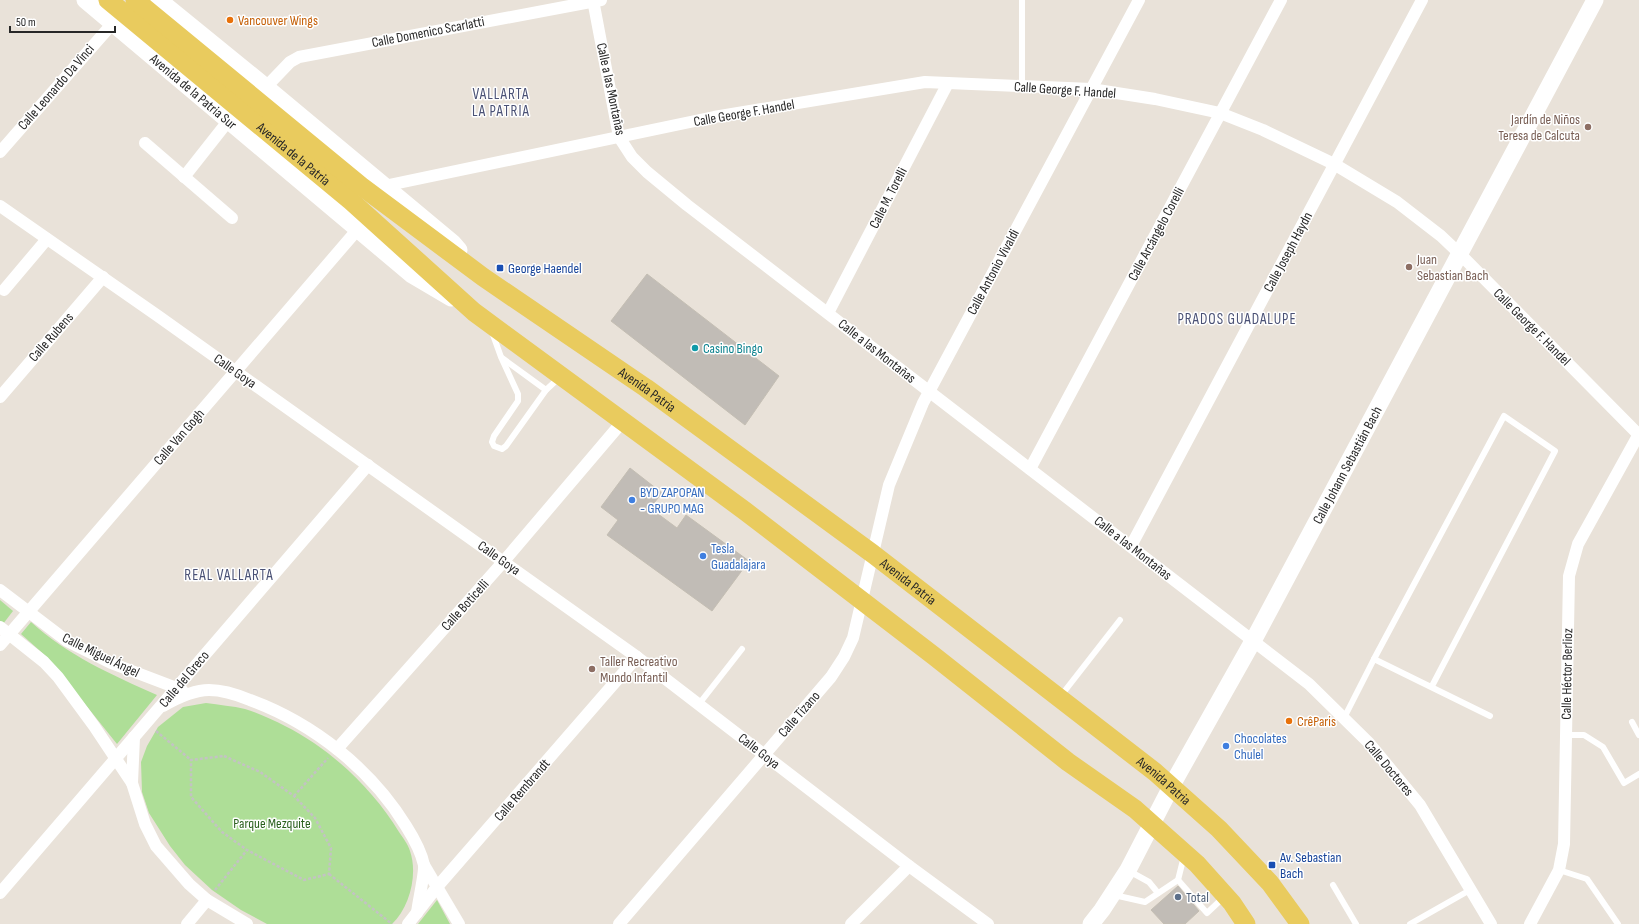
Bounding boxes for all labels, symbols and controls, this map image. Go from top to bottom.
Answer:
scale bar [10,8,115,34]
place label: Vancouver Wings [238,12,318,29]
street label: Calle Domenico Scarlatti [370,13,486,51]
text: 50 m [16,15,36,30]
marker: Vancouver Wings [225,15,235,25]
street label: Calle Leonardo Da Vinci [14,41,98,133]
street label: Calle a las Montañas [593,41,629,137]
street label: Avenida de la Patria Sur [146,49,241,133]
street label: Calle George F. Handel [1013,78,1117,102]
district label: VALLARTA LA PATRIA [472,85,530,121]
street label: Calle George F. Handel [692,96,796,130]
place label: Jardín de Niños Teresa de Calcuta [1498,111,1580,144]
street label: Avenida de la Patria [253,118,334,189]
marker: Jardín de Niños Teresa de Calcuta [1583,122,1593,132]
street label: Calle M. Torelli [865,165,911,231]
street label: Calle Arcángelo Corelli [1124,184,1188,284]
street label: Calle Joseph Haydn [1260,209,1316,295]
street label: Calle Antonio Vivaldi [963,226,1023,318]
place label: Juan Sebastian Bach [1416,251,1489,284]
place label: George Haendel [508,260,582,277]
marker: Juan Sebastian Bach [1404,262,1414,272]
marker: George Haendel [495,263,505,273]
street label: Calle George F. Handel [1490,285,1574,369]
street label: Calle Rubens [25,309,77,365]
district label: PRADOS GUADALUPE [1177,310,1297,329]
street label: Calle a las Montañas [835,315,919,387]
place label: Casino Bingo [703,340,763,357]
marker: Casino Bingo [690,343,700,353]
street label: Calle Goya [210,350,260,392]
street label: Avenida Patria [615,363,679,416]
street label: Calle Johann Sebastián Bach [1309,403,1385,527]
street label: Calle Van Gogh [150,405,208,469]
place label: BYD ZAPOPAN - GRUPO MAG [640,484,704,517]
marker: BYD ZAPOPAN - GRUPO MAG [627,495,637,505]
street label: Calle a las Montañas [1091,512,1175,584]
street label: Calle Goya [474,537,524,579]
place label: Tesla Guadalajara [711,540,766,573]
marker: Tesla Guadalajara [698,551,708,561]
street label: Avenida Patria [876,554,940,608]
district label: REAL VALLARTA [184,566,274,585]
street label: Calle Boticelli [438,576,492,634]
street label: Calle Héctor Berlioz [1558,628,1576,720]
street label: Calle Miguel Ángel [60,629,142,681]
street label: Calle del Greco [155,647,213,711]
place label: Taller Recreativo Mundo Infantil [600,653,678,686]
marker: Taller Recreativo Mundo Infantil [587,664,597,674]
street label: Calle Tizano [774,687,824,741]
place label: CrêParis [1297,713,1336,730]
marker: CrêParis [1284,716,1294,726]
street label: Calle Goya [735,729,783,773]
place label: Chocolates Chulel [1234,730,1287,763]
street label: Calle Doctores [1361,737,1417,799]
marker: Chocolates Chulel [1221,741,1231,751]
street label: Avenida Patria [1132,752,1195,809]
street label: Calle Rembrandt [490,755,554,825]
park label: Parque Mezquite [233,815,311,832]
place label: Av. Sebastian Bach [1279,849,1341,882]
marker: Av. Sebastian Bach [1267,860,1277,870]
place label: Total [1186,889,1209,906]
marker: Total [1173,892,1183,902]

